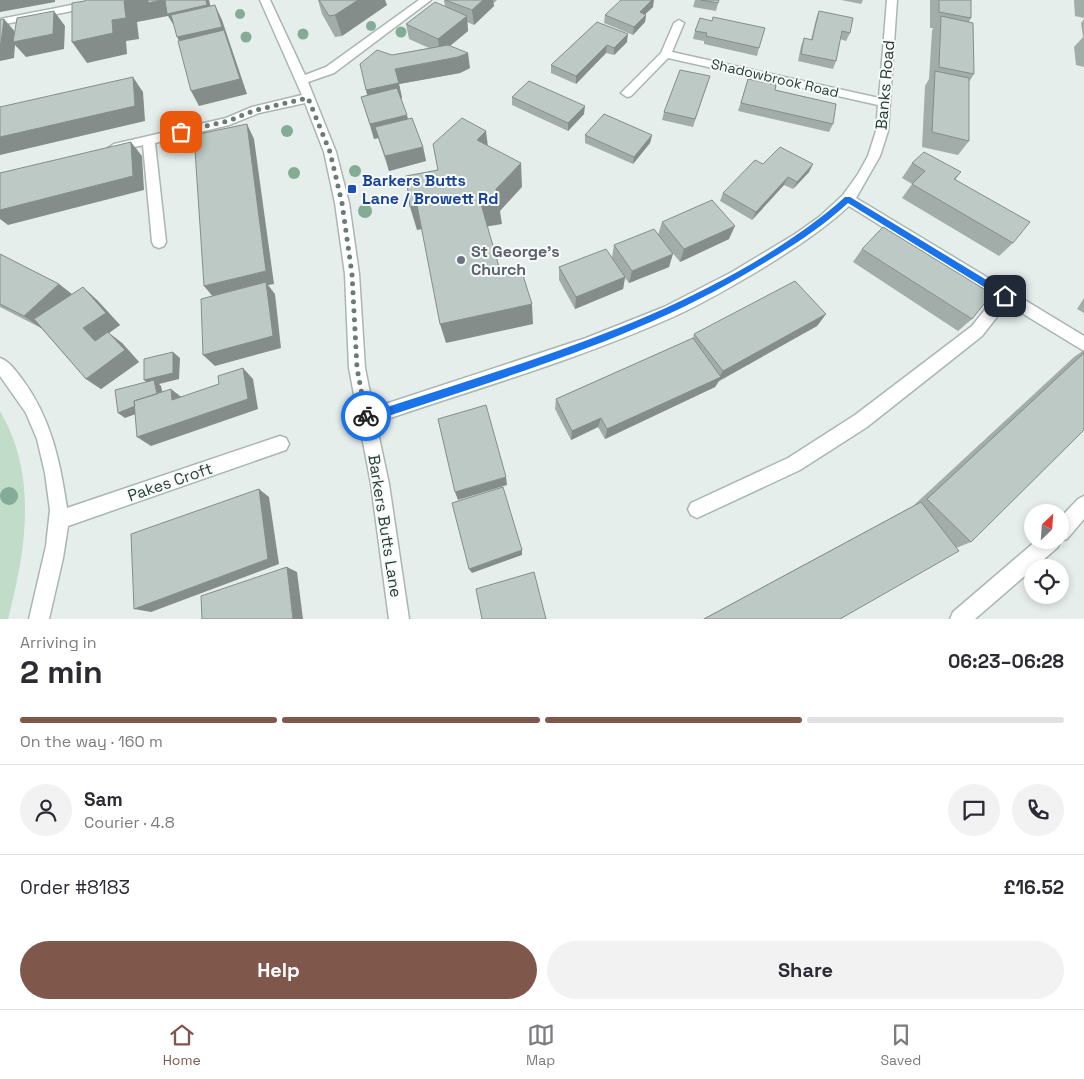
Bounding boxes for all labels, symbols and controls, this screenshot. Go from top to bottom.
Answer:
street label: Banks Road [871,39,899,131]
street label: Shadowbrook Road [709,55,841,101]
pin [160,111,202,153]
icon: bag [167,118,195,146]
place label: Barkers Butts Lane / Browett Rd [362,170,498,209]
marker: Barkers Butts Lane / Browett Rd [346,183,358,195]
place label: St George's Church [471,241,560,280]
marker: St George's Church [455,254,467,266]
pin [984,275,1026,317]
icon: home [991,282,1019,310]
courier [341,391,391,441]
icon: bike [352,402,380,430]
street label: Barkers Butts Lane [363,453,407,599]
street label: Pakes Croft [125,458,215,506]
north arrow [1024,504,1069,549]
map controls [1024,504,1069,604]
button: locate [1024,559,1069,604]
text: Arriving in [20,632,97,653]
text: 06:23–06:28 [948,649,1064,674]
text: 2 min [20,652,103,692]
text: On the way · 160 m [20,731,163,752]
button: person [20,784,72,836]
button: chat [948,784,1000,836]
button: phone [1012,784,1064,836]
text: Sam [84,787,123,812]
text: Courier · 4.8 [84,812,175,833]
text: Order #8183 [20,875,130,900]
text: £16.52 [1003,875,1064,900]
button: Help [20,941,537,999]
button: Share [547,941,1064,999]
tab: Home [163,1021,201,1069]
tab: Map [526,1021,555,1069]
tab: Saved [881,1021,921,1069]

